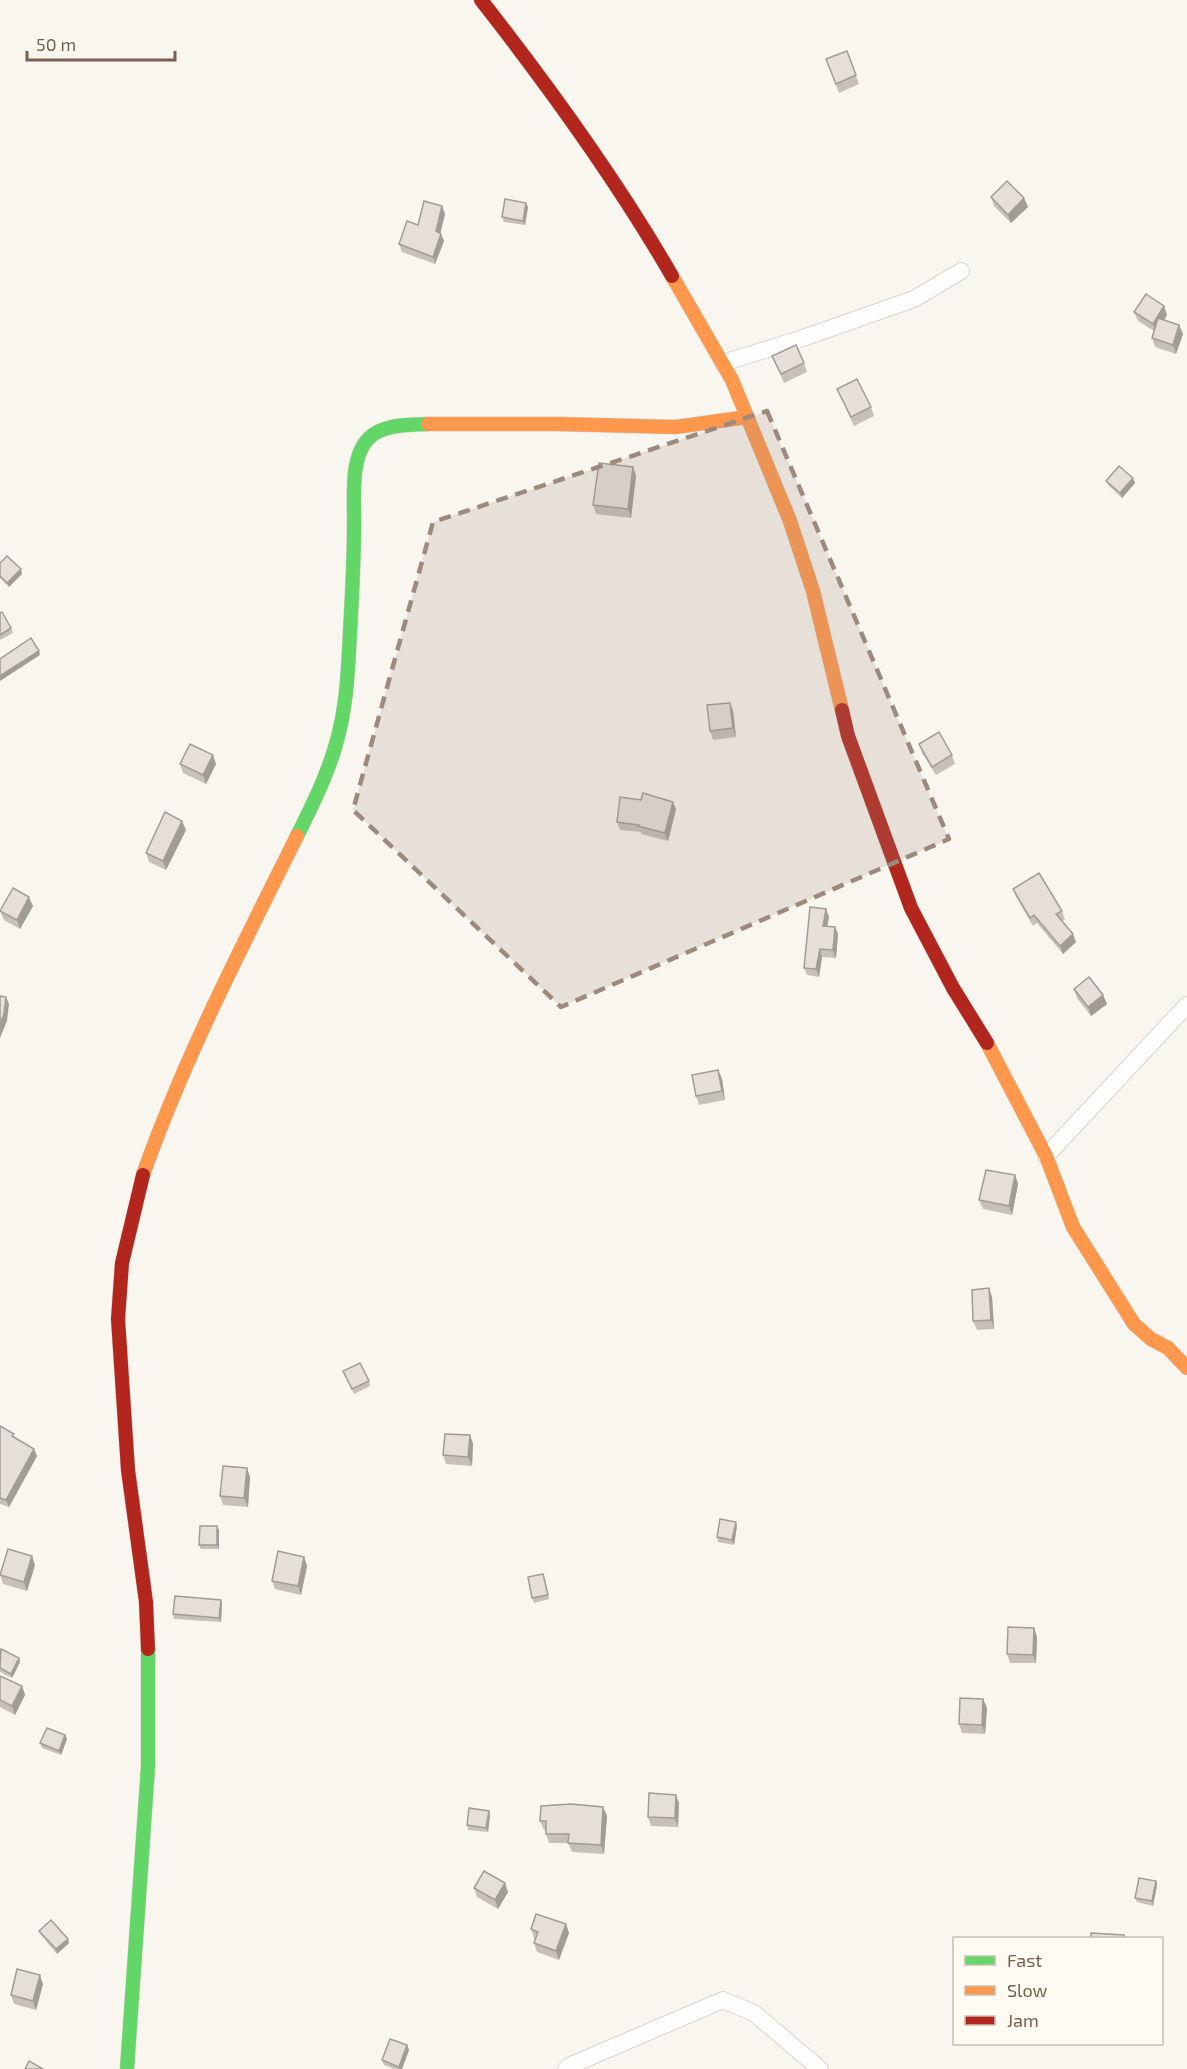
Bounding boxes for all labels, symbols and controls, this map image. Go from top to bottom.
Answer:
scale bar [27,24,176,62]
text: 50 m [36,33,76,55]
legend [953,1937,1163,2045]
text: Fast [1007,1949,1042,1971]
text: Slow [1007,1979,1048,2001]
text: Jam [1007,2009,1039,2031]

